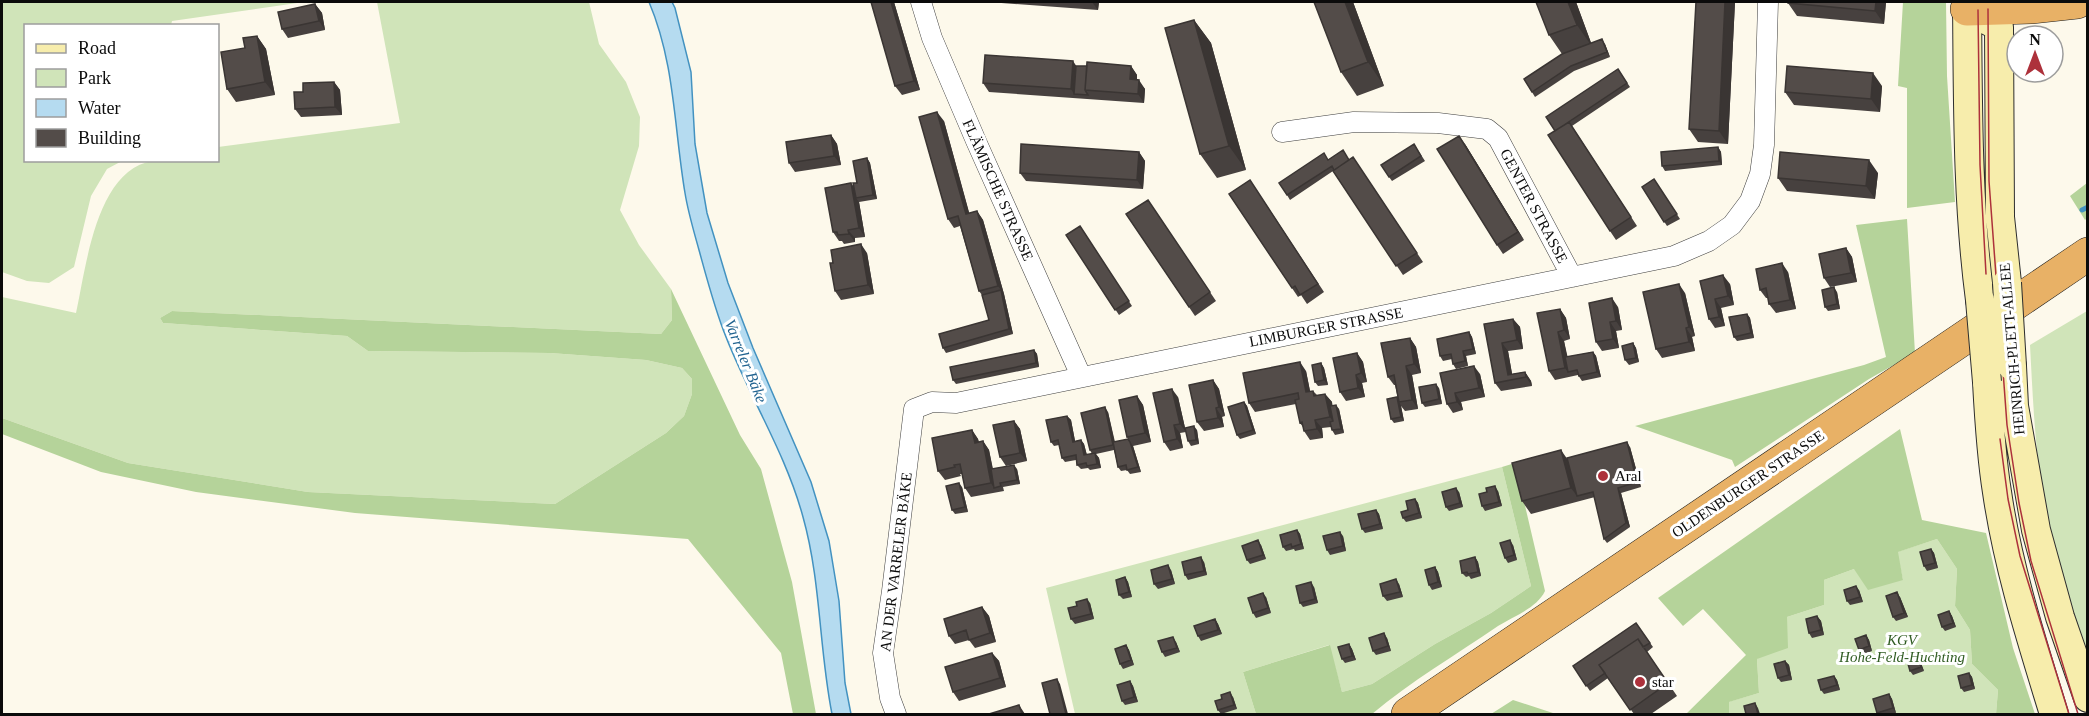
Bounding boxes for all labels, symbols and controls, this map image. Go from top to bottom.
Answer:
legend [24,24,219,162]
north arrow [2005,24,2065,84]
text: N [2029,31,2041,48]
text: Road [78,38,116,58]
text: Park [78,68,111,88]
text: Water [78,98,121,118]
street label: FLÄMISCHE STRASSE [960,117,1036,263]
text: Building [78,128,141,148]
street label: GENTER STRASSE [1497,146,1571,266]
street label: HEINRICH-PLETT-ALLEE [1997,262,2027,436]
street label: LIMBURGER STRASSE [1248,304,1404,350]
water label: Varreler Bäke [722,317,770,405]
street label: OLDENBURGER STRASSE [1669,427,1827,541]
place label: Aral [1615,468,1642,484]
marker: Aral [1596,469,1610,483]
street label: AN DER VARRELER BÄKE [877,471,915,653]
park label: KGV Hohe-Feld-Huchting [1838,632,1965,665]
place label: star [1652,674,1674,690]
marker: star [1633,675,1647,689]

